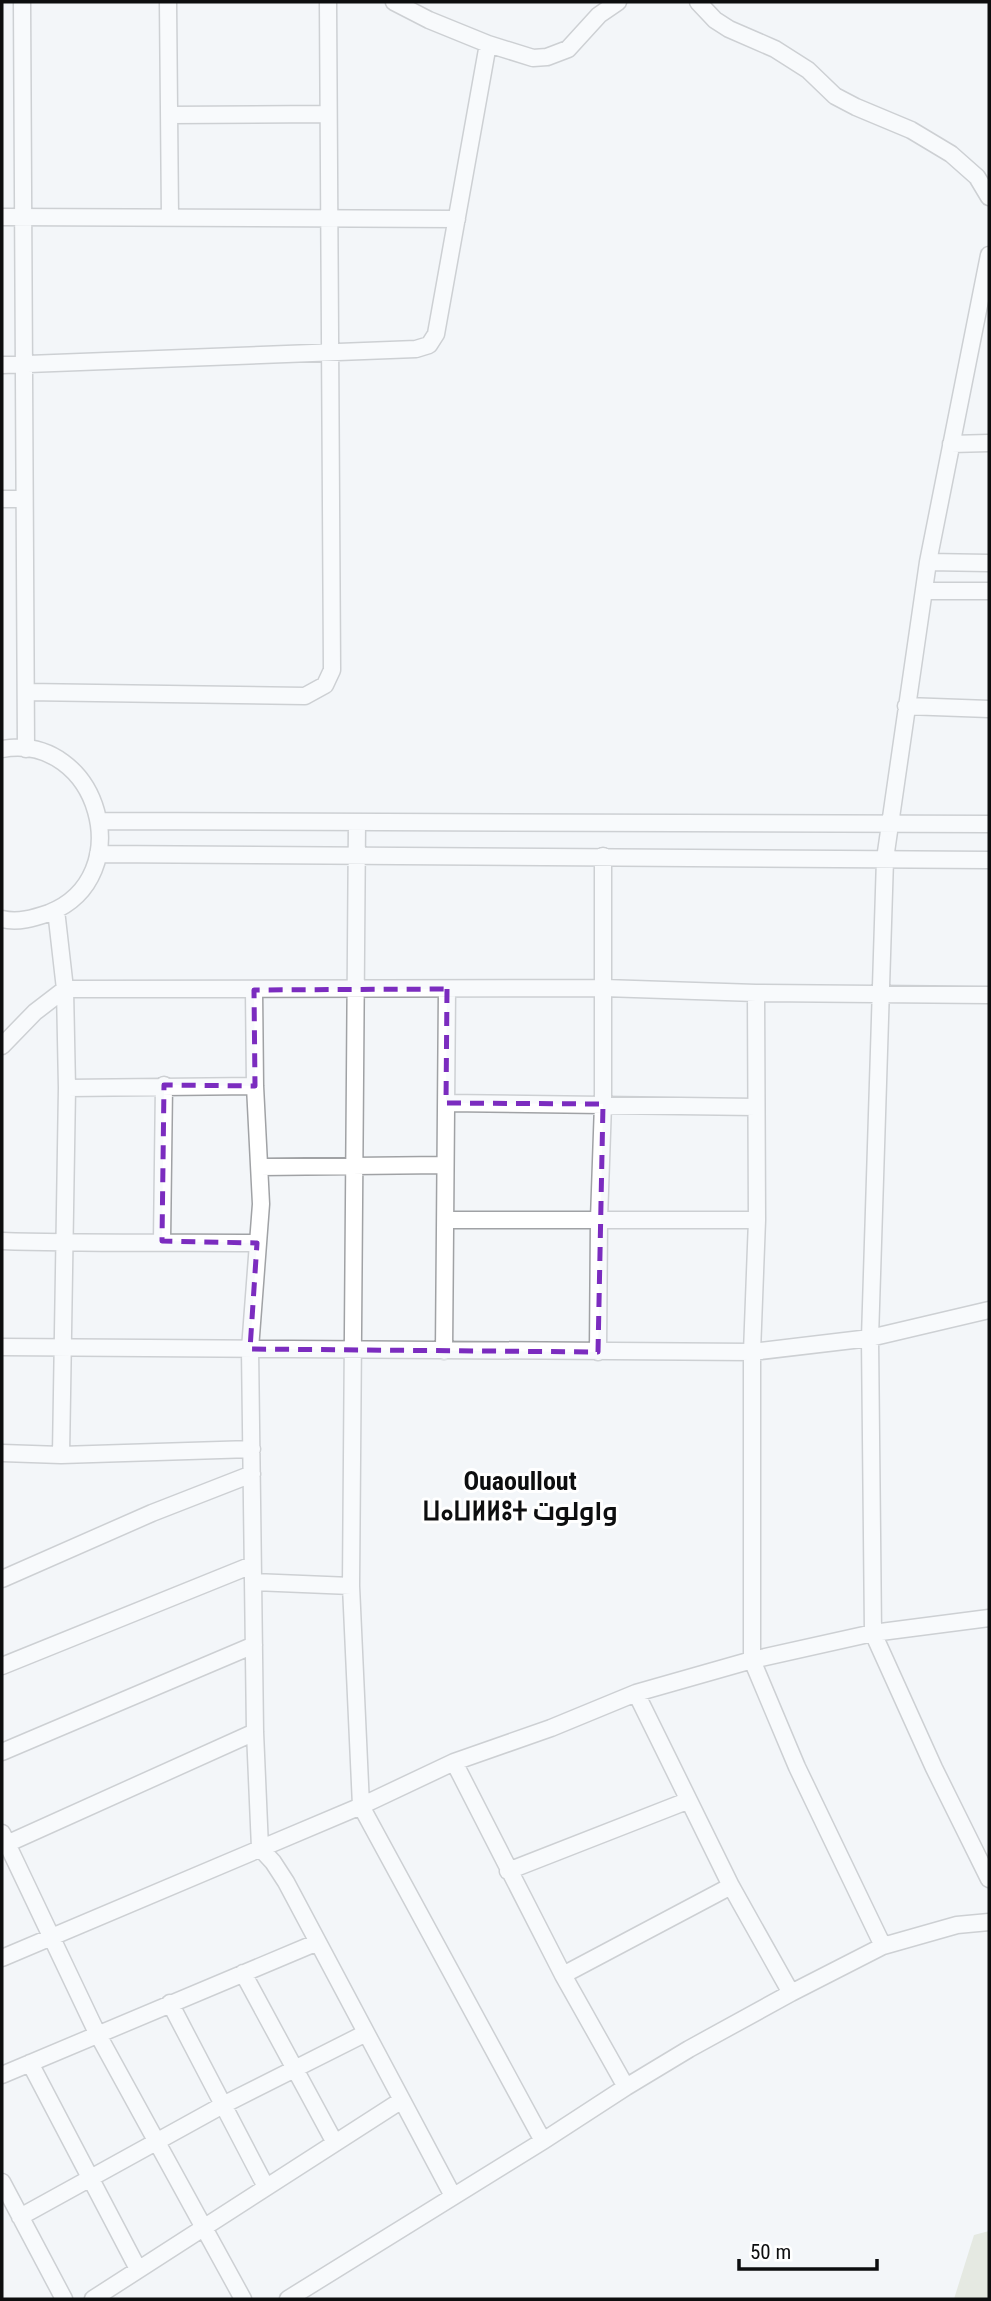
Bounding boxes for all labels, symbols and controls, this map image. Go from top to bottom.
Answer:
district label: Ouaoullout ⵡⴰⵡⵍⵍⵓⵜ واولوت [422,1466,618,1526]
scale bar [739,2228,877,2272]
text: 50 m [750,2240,791,2264]

